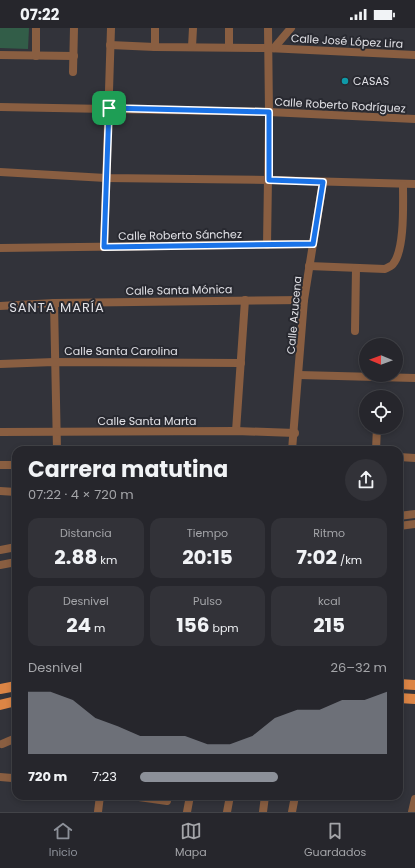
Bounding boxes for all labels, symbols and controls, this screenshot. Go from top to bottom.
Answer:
text: 07:22 [20,4,59,25]
street label: Calle José López Lira [290,30,404,52]
place label: CASAS [353,73,389,89]
marker: CASAS [340,76,350,86]
pin [92,91,126,125]
street label: Calle Roberto Rodríguez [274,94,406,116]
icon: arrive [98,97,120,119]
street label: Calle Roberto Sánchez [118,226,242,244]
street label: Calle Azucena [283,275,305,355]
street label: Calle Santa Mónica [125,281,233,299]
district label: SANTA MARÍA [9,298,105,317]
north arrow [359,338,403,382]
map controls [359,338,403,434]
street label: Calle Santa Carolina [64,343,178,359]
button: locate [359,390,403,434]
street label: Calle Santa Marta [98,413,196,429]
text: Carrera matutina [28,454,228,485]
button: share [345,459,387,501]
text: 07:22 · 4 × 720 m [28,485,134,504]
text: Distancia [60,525,112,541]
text: Tiempo [187,525,228,541]
text: Ritmo [313,525,345,541]
text: 2.88 [54,543,97,571]
text: 20:15 [182,543,233,571]
text: 7:02 [296,543,337,571]
text: km [97,552,117,568]
text: /km [337,552,362,568]
text: Desnivel [63,593,109,609]
text: Pulso [193,593,222,609]
text: kcal [318,593,340,609]
text: 24 [66,611,91,639]
text: 156 [176,611,210,639]
text: 215 [313,611,345,639]
text: m [91,620,105,636]
text: bpm [210,620,239,636]
text: Desnivel [28,658,82,677]
text: 26–32 m [330,658,387,677]
text: 720 m [28,767,67,786]
text: 7:23 [92,767,117,786]
tab: Inicio [49,820,78,861]
tab: Mapa [175,820,207,861]
tab: Guardados [304,820,366,861]

